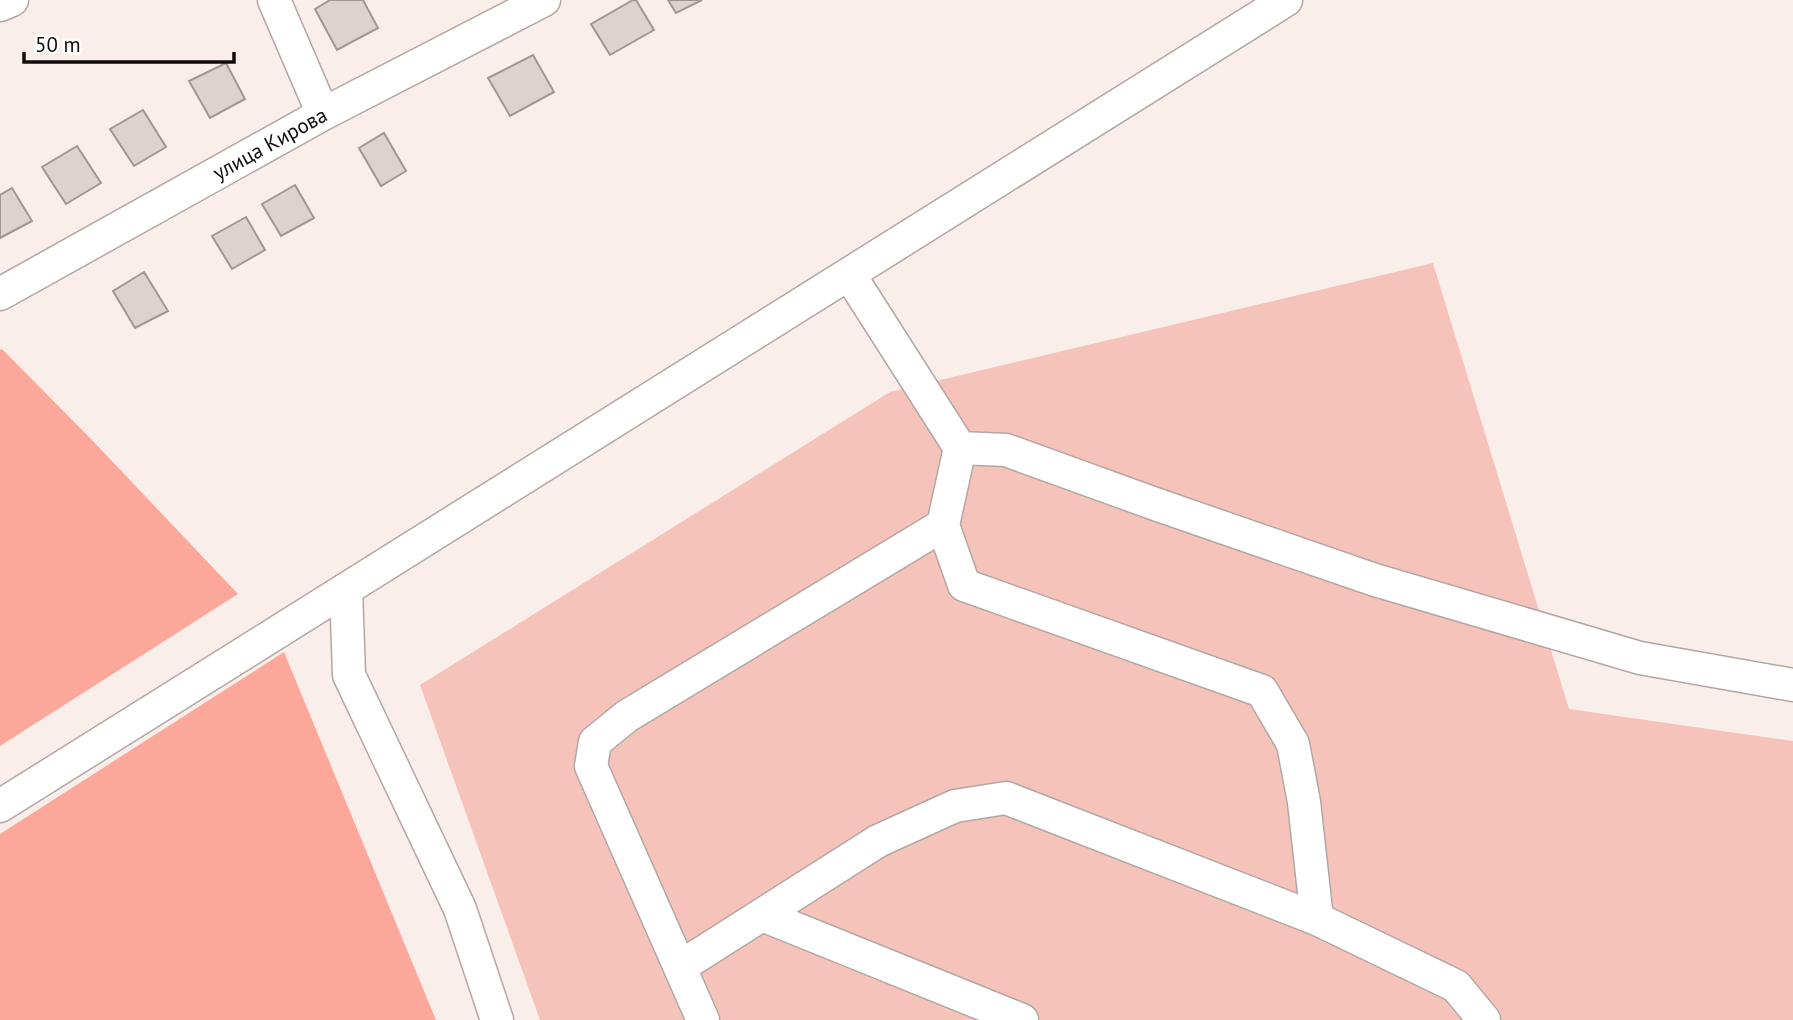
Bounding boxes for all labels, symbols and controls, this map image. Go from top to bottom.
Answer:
scale bar [24,21,234,65]
text: 50 m [35,31,81,58]
street label: улица Кирова [208,101,332,186]

